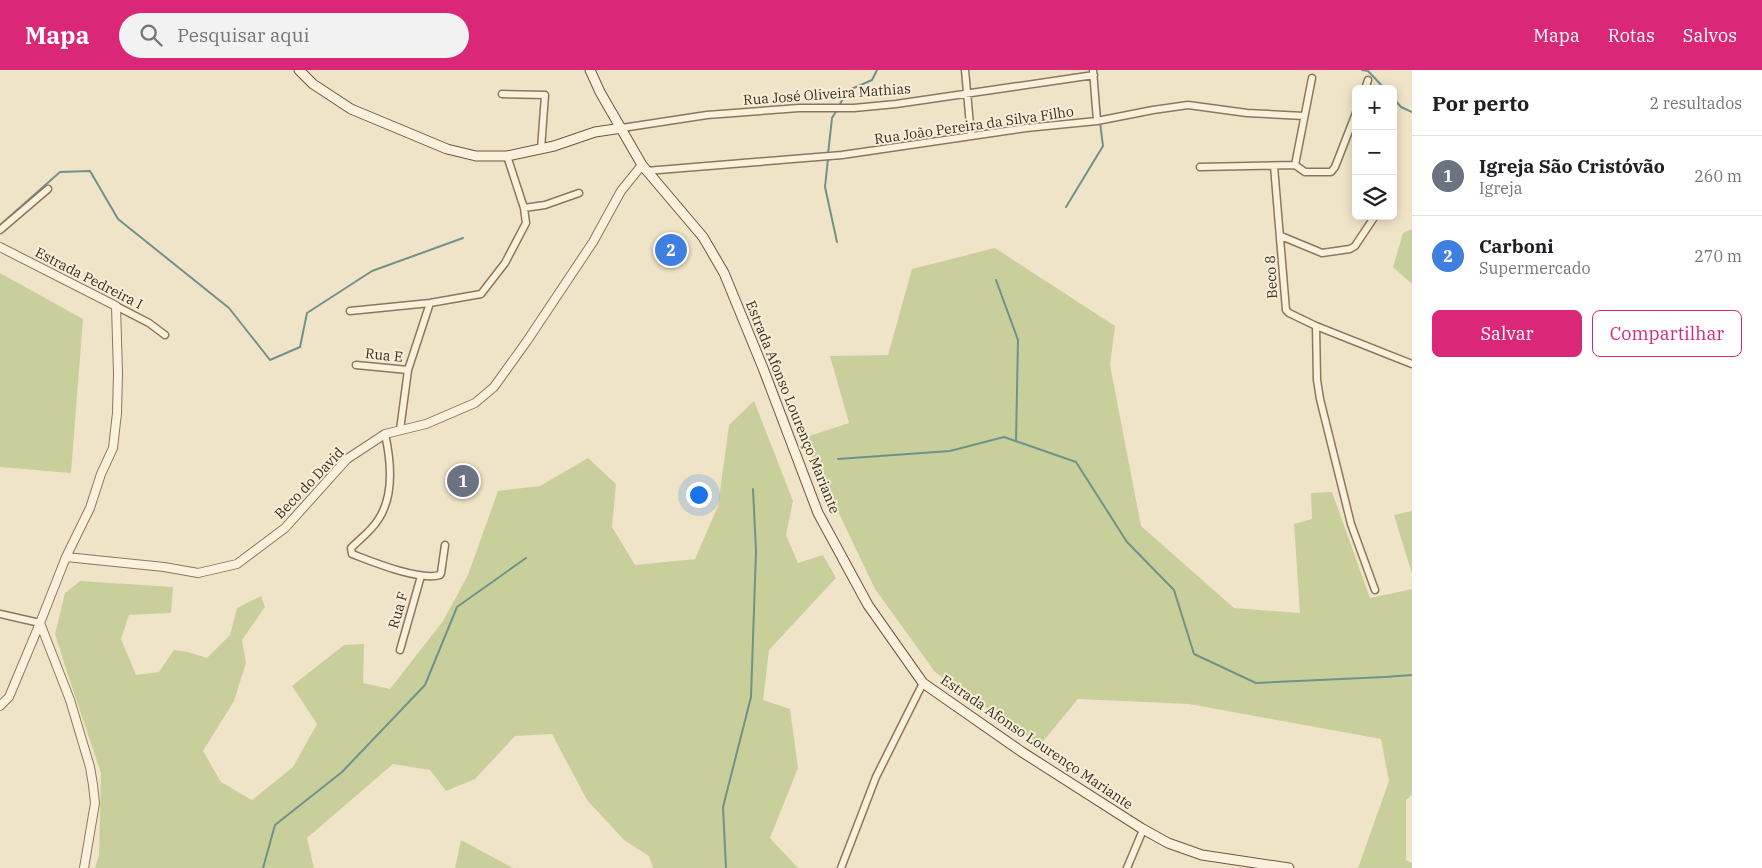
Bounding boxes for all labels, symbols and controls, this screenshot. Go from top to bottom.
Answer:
search box [119,13,469,58]
text: Mapa [25,19,89,51]
icon: search [137,21,165,49]
text: Pesquisar aqui [177,23,309,47]
text: Mapa [1533,24,1580,47]
text: Rotas [1608,24,1655,47]
text: Salvos [1683,24,1737,47]
street label: Rua José Oliveira Mathias [743,79,912,109]
map controls [1352,85,1397,220]
button: + [1352,85,1397,130]
text: Por perto [1432,89,1529,117]
text: 2 resultados [1650,93,1742,113]
street label: Rua João Pereira da Silva Filho [873,102,1075,148]
button: − [1352,130,1397,175]
text: Igreja São Cristóvão [1479,154,1665,178]
text: 1 [1443,166,1453,186]
text: 260 m [1694,166,1742,186]
button: layers [1352,175,1397,220]
text: Igreja [1479,178,1523,198]
pin: 2 [655,231,687,269]
text: Carboni [1479,234,1554,258]
street label: Estrada Pedreira I [32,243,146,313]
text: 2 [1443,246,1453,266]
text: 270 m [1694,246,1742,266]
street label: Beco 8 [1261,255,1281,299]
text: Supermercado [1479,258,1591,278]
street label: Estrada Afonso Lourenço Mariante [742,298,844,516]
button: Salvar [1432,310,1582,357]
button: Compartilhar [1592,310,1742,357]
street label: Rua E [364,344,404,366]
street label: Beco do David [270,443,348,523]
pin: 1 [447,462,479,500]
your location [686,482,712,508]
street label: Rua F [384,589,412,631]
street label: Estrada Afonso Lourenço Mariante [937,671,1137,813]

